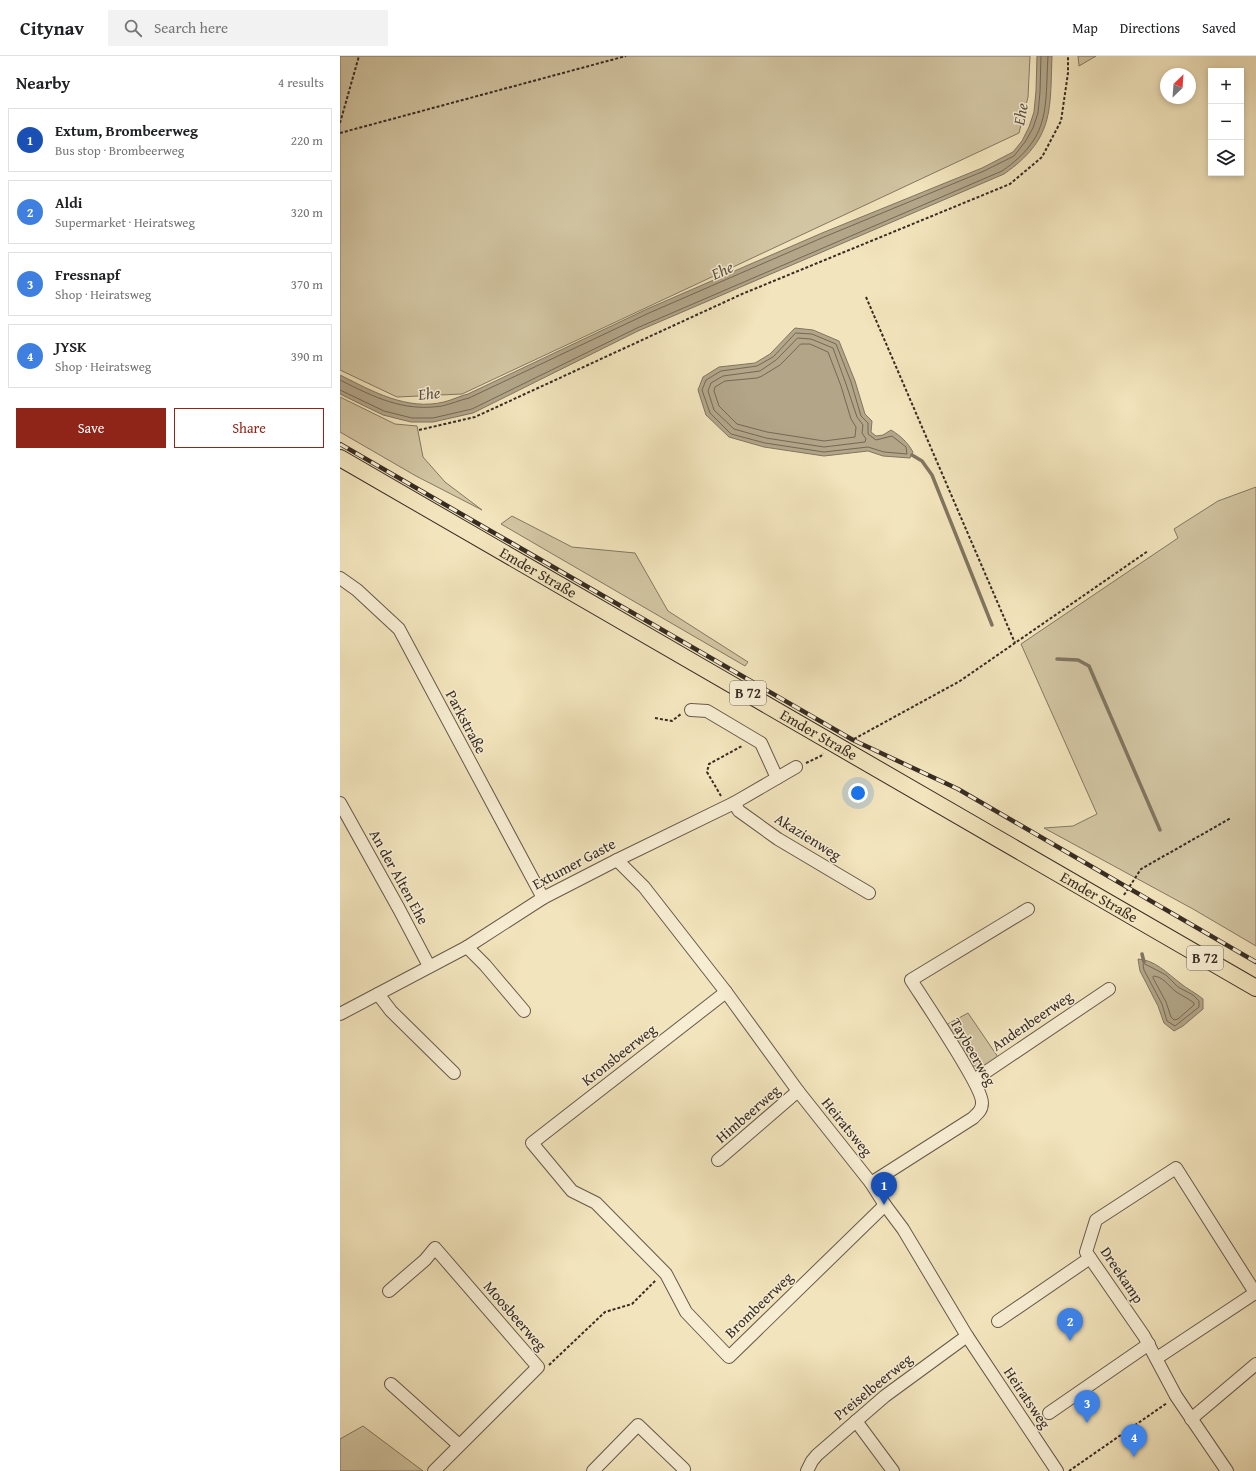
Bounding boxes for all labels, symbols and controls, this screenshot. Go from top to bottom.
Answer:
search box [108,10,388,46]
text: Citynav [20,14,84,42]
icon: search [122,17,144,39]
text: Search here [154,17,228,38]
text: Map [1072,18,1098,38]
text: Directions [1120,18,1180,38]
text: Saved [1202,18,1236,38]
north arrow [1160,68,1196,104]
map controls [1208,68,1244,176]
button: + [1208,68,1244,104]
text: Nearby [16,70,70,95]
text: 4 results [278,73,324,92]
water label: Ehe [1006,101,1034,128]
button: − [1208,104,1244,140]
text: Extum, Brombeerweg [55,120,198,141]
text: 1 [27,131,33,150]
text: 220 m [291,131,323,150]
button: layers [1208,140,1244,176]
text: Bus stop · Brombeerweg [55,141,184,160]
text: Aldi [55,192,83,213]
text: 2 [27,203,33,222]
text: 320 m [291,203,323,222]
text: Supermarket · Heiratsweg [55,213,195,232]
water label: Ehe [706,254,738,286]
text: Fressnapf [55,264,120,285]
text: 3 [27,275,33,294]
text: 370 m [291,275,323,294]
text: Shop · Heiratsweg [55,285,151,304]
text: JYSK [55,336,87,357]
text: 4 [27,347,33,366]
text: 390 m [291,347,323,366]
text: Shop · Heiratsweg [55,357,151,376]
water label: Ehe [416,380,442,406]
button: Save [16,408,166,448]
button: Share [174,408,324,448]
street label: Emder Straße [496,542,581,603]
road number: B 72 [730,681,766,705]
street label: Parkstraße [441,686,492,757]
street label: Emder Straße [776,704,861,765]
your location [848,783,868,803]
street label: Akazienweg [771,808,846,866]
street label: An der Alten Ehe [365,825,434,928]
street label: Extumer Gaste [528,833,619,894]
street label: Emder Straße [1057,866,1142,927]
road number: B 72 [1187,946,1223,970]
street label: Andenbeerweg [987,985,1077,1056]
street label: Taybeerweg [946,1014,1002,1090]
street label: Kronsbeerweg [577,1018,661,1091]
street label: Himbeerweg [711,1079,785,1148]
street label: Heiratsweg [817,1093,878,1161]
pin: 1 [871,1172,897,1205]
street label: Dreekamp [1096,1242,1149,1307]
street label: Brombeerweg [720,1266,798,1342]
street label: Moosbeerweg [479,1276,552,1356]
pin: 2 [1057,1308,1083,1341]
street label: Preiselbeerweg [829,1348,917,1425]
street label: Heiratsweg [999,1363,1056,1433]
pin: 3 [1074,1390,1100,1423]
pin: 4 [1121,1424,1147,1457]

